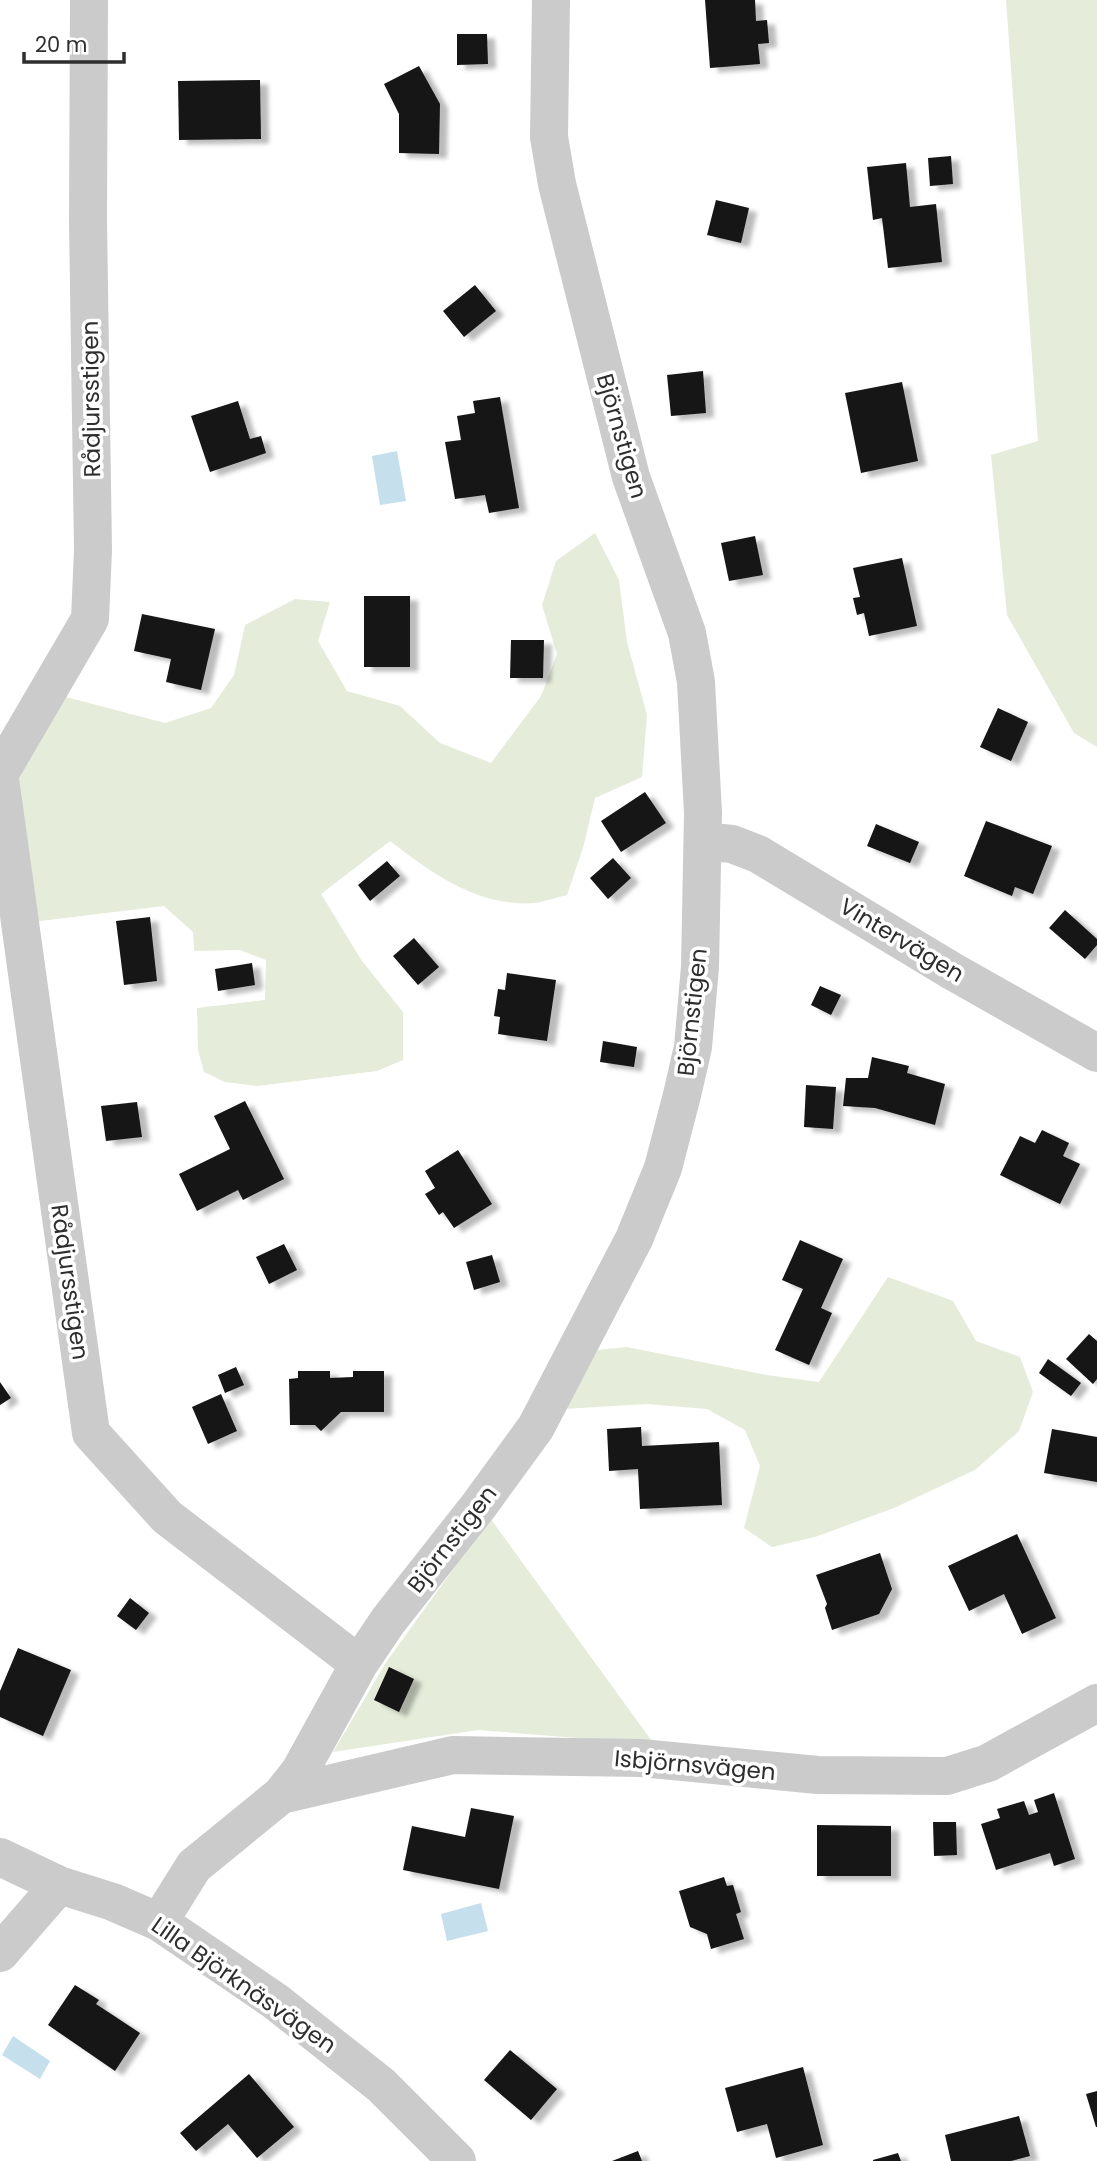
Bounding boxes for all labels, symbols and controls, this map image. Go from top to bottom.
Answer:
scale bar [24,21,124,65]
text: 20 m [35,30,88,59]
street label: Rådjursstigen [74,320,108,478]
street label: Björnstigen [589,370,655,502]
street label: Vintervägen [834,890,970,990]
street label: Björnstigen [669,946,715,1078]
street label: Rådjursstigen [43,1202,97,1362]
street label: Björnstigen [400,1479,504,1599]
street label: Isbjörnsvägen [613,1742,777,1788]
street label: Lilla Björknäsvägen [145,1909,343,2061]

